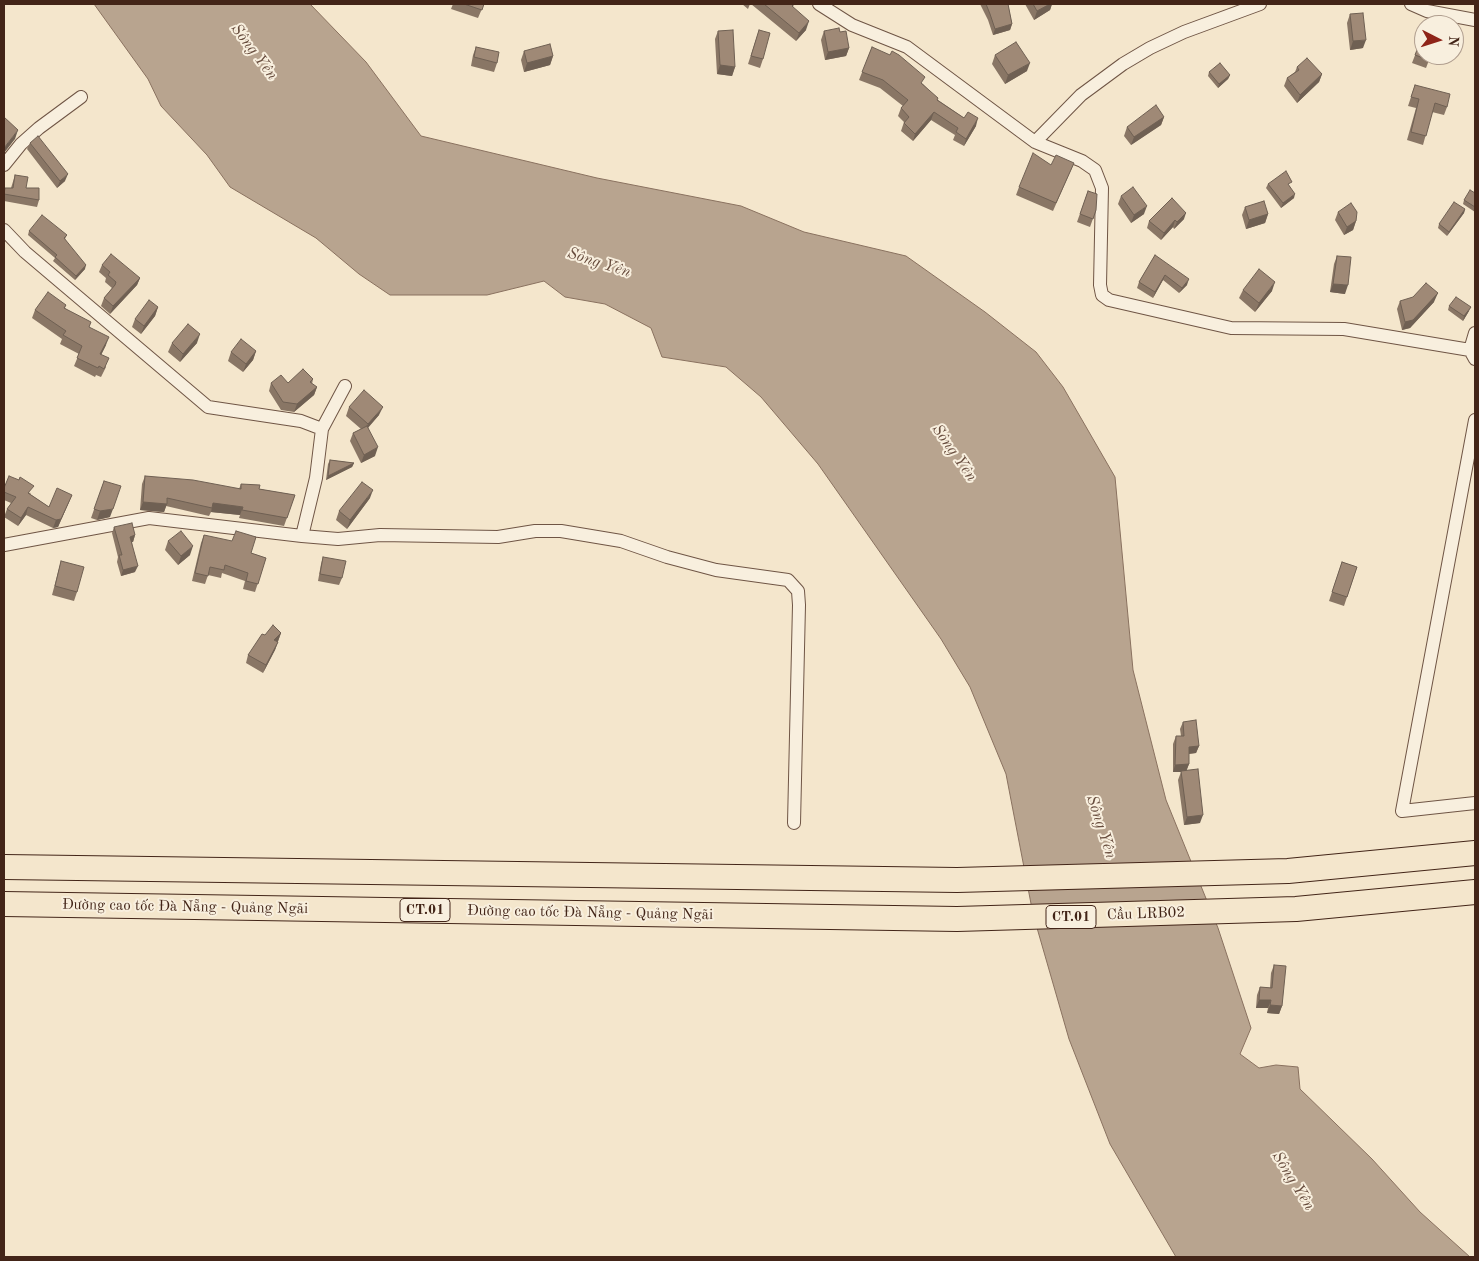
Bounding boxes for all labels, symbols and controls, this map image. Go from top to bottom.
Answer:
north arrow [1414,15,1464,65]
water label: Sông Yên [227,20,281,84]
text: N [1446,35,1460,47]
water label: Sông Yên [565,244,633,282]
water label: Sông Yên [927,421,981,485]
water label: Sông Yên [1082,793,1120,861]
street label: Đường cao tốc Đà Nẵng - Quảng Ngãi [62,896,308,918]
road number: CT.01 [400,898,450,922]
street label: Đường cao tốc Đà Nẵng - Quảng Ngãi [467,902,713,924]
street label: Cầu LRB02 [1107,904,1185,924]
road number: CT.01 [1046,906,1096,929]
water label: Sông Yên [1267,1148,1319,1214]

